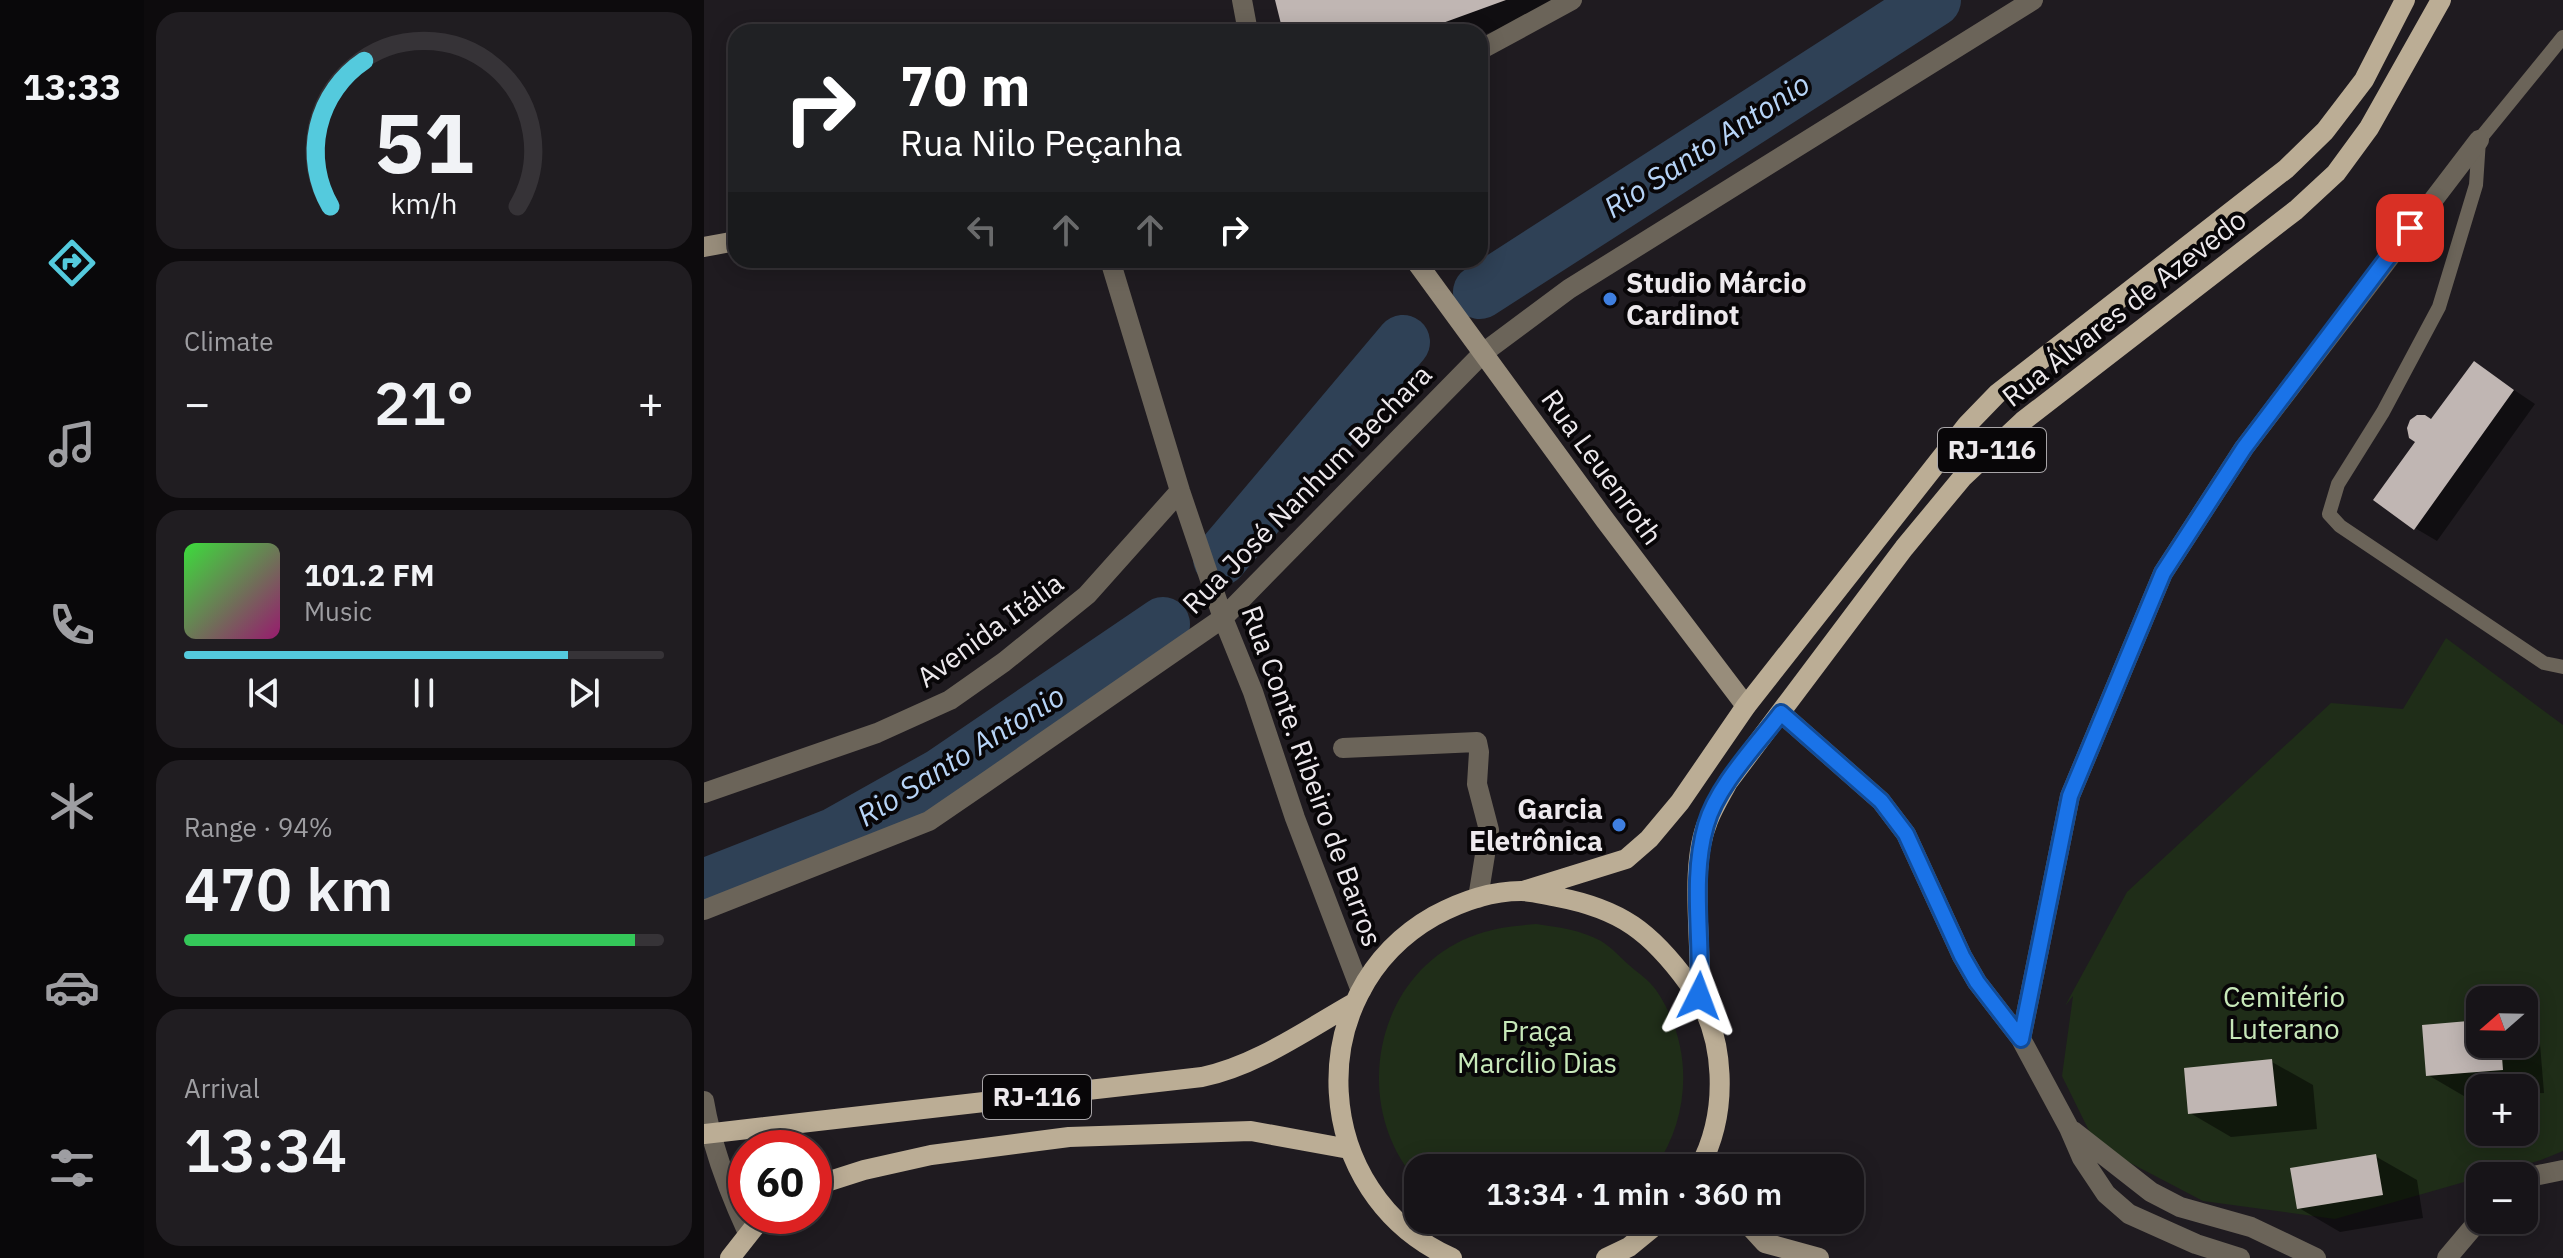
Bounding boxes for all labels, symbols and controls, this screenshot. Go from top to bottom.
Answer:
text: 70 m [900,49,1030,121]
icon: right [768,56,872,160]
text: 13:33 [23,63,121,110]
water label: Rio Santo Antonio [1596,64,1817,226]
text: 51 [374,87,474,195]
text: Rua Nilo Peçanha [900,119,1182,166]
text: km/h [390,185,458,222]
pin [2376,194,2444,262]
street label: Rua Álvares de Azevedo [1994,201,2253,415]
icon: arrive [2388,206,2432,250]
icon: left [960,208,1004,252]
icon: ahead [1044,208,1088,252]
icon: ahead [1128,208,1172,252]
icon: right [1212,208,1256,252]
icon: directions [44,235,100,291]
place label: Studio Márcio Cardinot [1626,264,1807,333]
marker: Studio Márcio Cardinot [1601,290,1619,308]
text: Climate [184,324,274,358]
street label: Rua José Nanhum Bechara [1174,356,1439,621]
text: 21° [374,363,474,442]
text: − [184,374,210,431]
text: + [638,374,664,431]
street label: Rua Leuenroth [1534,382,1671,552]
icon: music [44,416,100,472]
road number: RJ-116 [1938,428,2046,472]
text: 101.2 FM [304,555,435,594]
street label: Avenida Itália [909,564,1070,695]
text: Music [304,594,372,628]
icon: phone [44,597,100,653]
street label: Rua Conte. Ribeiro de Barros [1233,600,1391,951]
icon: previous [242,671,286,715]
icon: pause [402,671,446,715]
icon: next [562,671,606,715]
water label: Rio Santo Antonio [849,675,1071,834]
icon: climate [44,778,100,834]
place label: Garcia Eletrônica [1469,790,1603,859]
text: Range · 94% [184,810,333,844]
marker: Garcia Eletrônica [1610,816,1628,834]
text: 470 km [184,849,393,928]
position arrow [1657,954,1741,1038]
icon: car [44,959,100,1015]
park label: Cemitério Luterano [2223,978,2345,1047]
north arrow [2466,986,2538,1058]
map controls [2466,986,2538,1234]
park label: Praça Marcílio Dias [1457,1012,1617,1081]
text: Arrival [184,1071,260,1105]
button: + [2466,1074,2538,1146]
road number: RJ-116 [983,1075,1091,1119]
text: 13:34 [184,1110,347,1189]
speed limit sign: 60 [728,1130,832,1234]
icon: filters [44,1140,100,1196]
button: − [2466,1162,2538,1234]
text: 13:34 · 1 min · 360 m [1486,1174,1782,1213]

